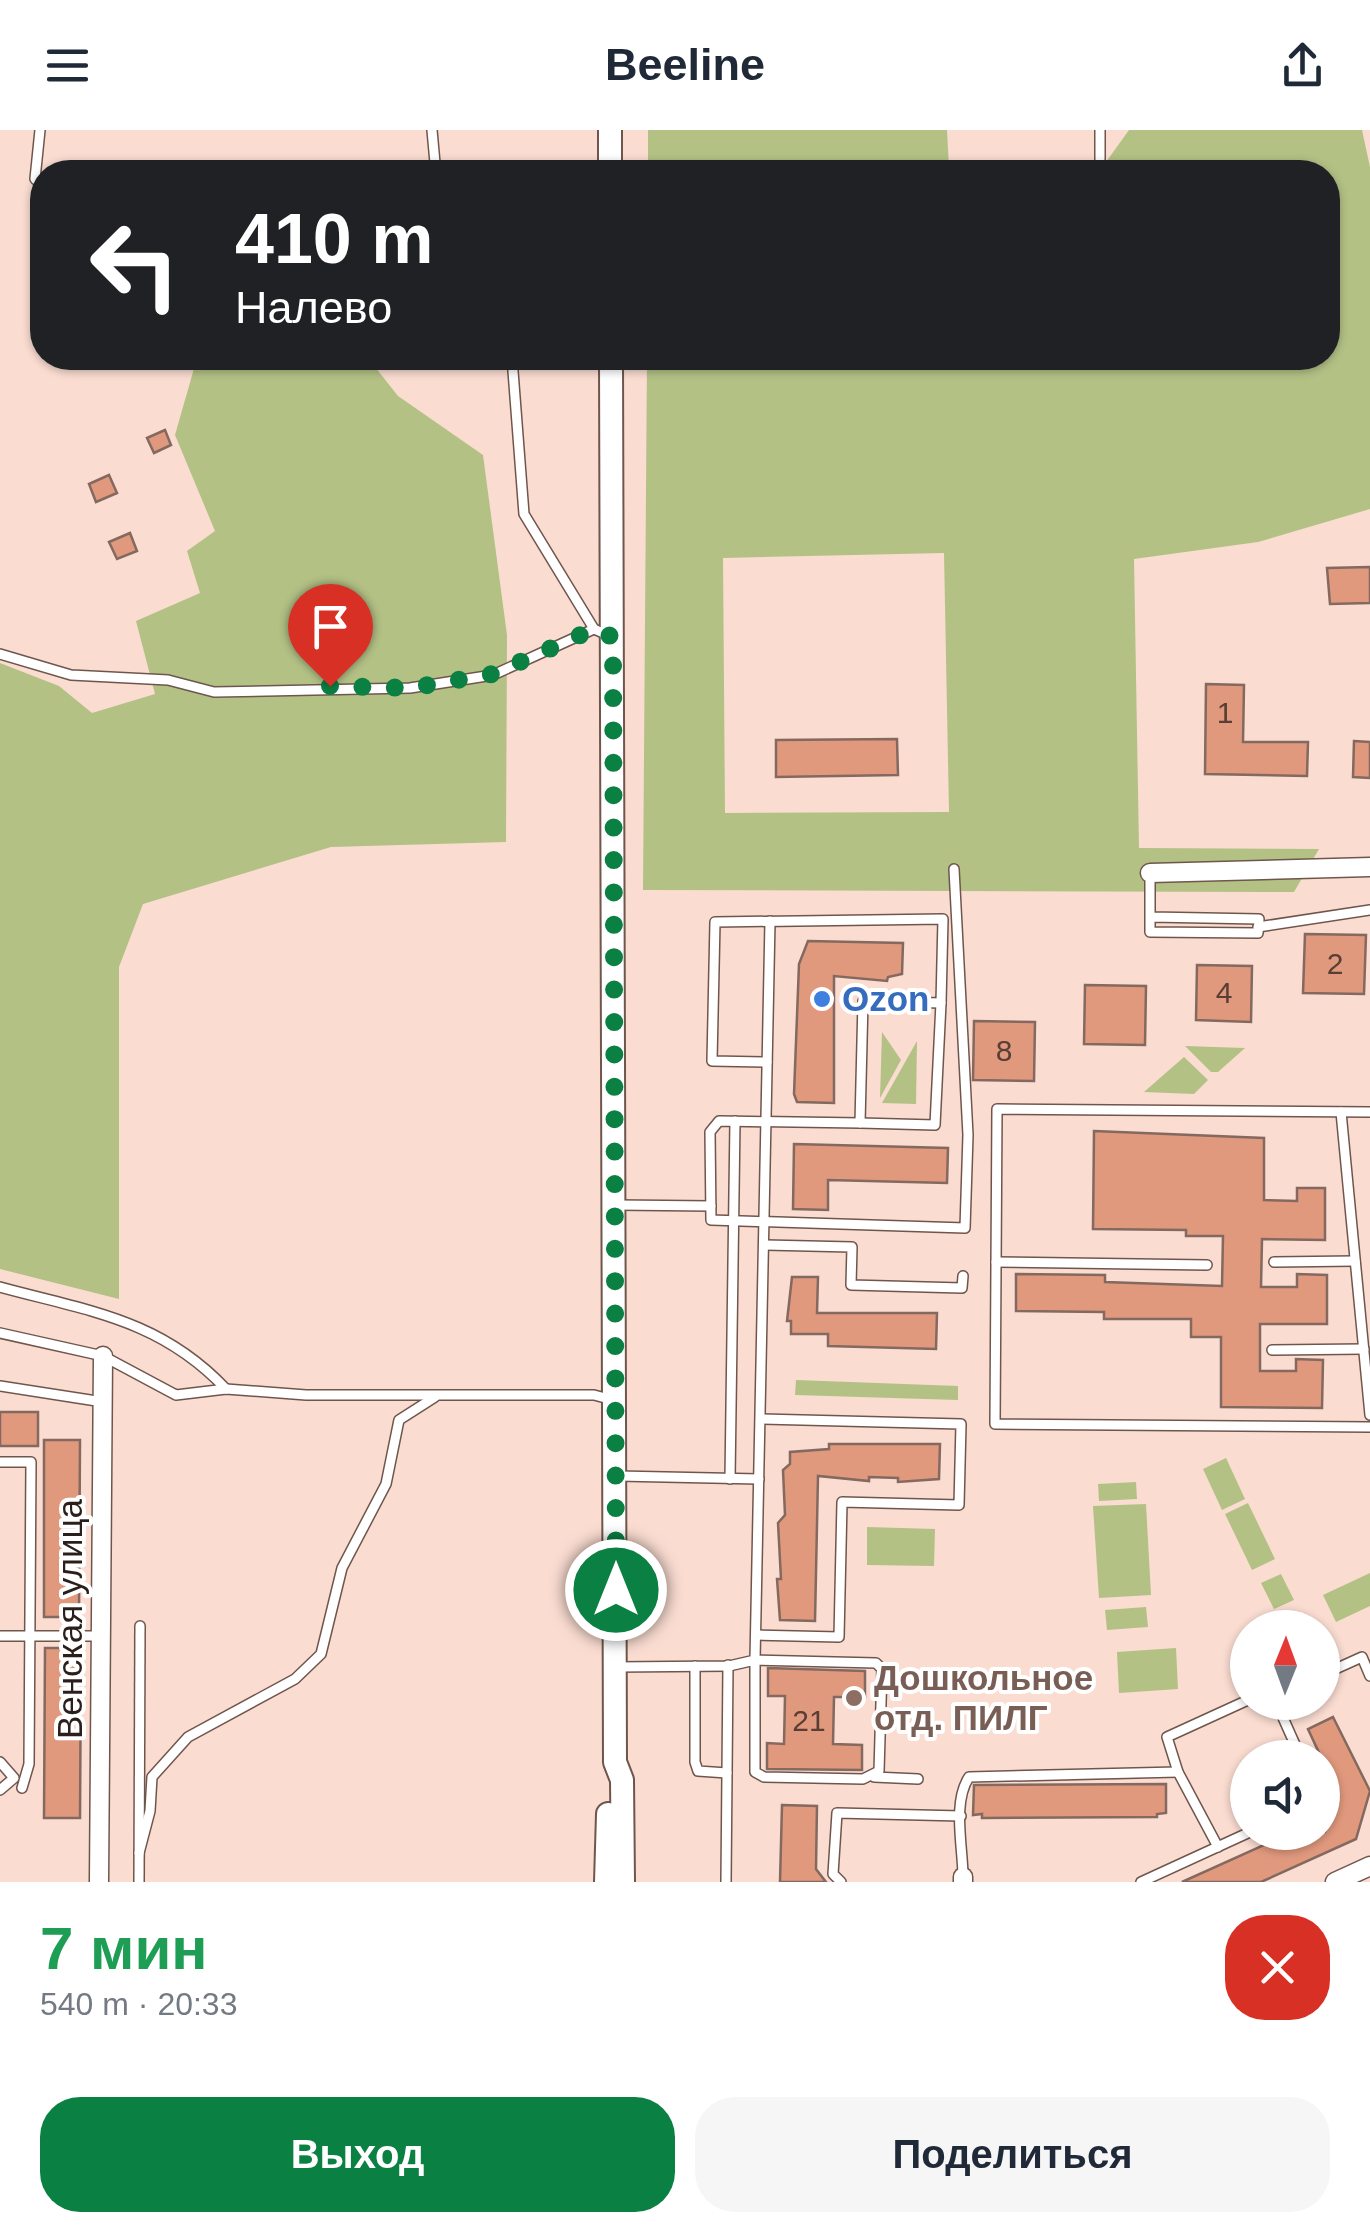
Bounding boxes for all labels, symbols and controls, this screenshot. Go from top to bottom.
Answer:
icon: menu [40,38,95,93]
icon: share [1275,38,1330,93]
text: Beeline [605,39,765,90]
icon: left [70,200,200,330]
text: 410 m [235,200,433,278]
text: Налево [235,282,392,333]
pin [288,584,373,687]
icon: arrive [303,599,358,654]
house number: 1 [1217,696,1233,729]
house number: 2 [1327,947,1343,980]
house number: 4 [1216,976,1232,1009]
place label: Ozon [842,979,929,1018]
marker: Ozon [811,988,833,1010]
house number: 8 [996,1034,1012,1067]
street label: Венская улица [50,1498,89,1739]
position arrow [564,1538,668,1642]
north arrow [1230,1610,1340,1720]
map controls [1230,1610,1340,1850]
place label: Дошкольное отд. ПИЛГ [874,1658,1093,1737]
marker: Дошкольное отд. ПИЛГ [843,1687,865,1709]
house number: 21 [792,1704,826,1737]
button: sound [1230,1740,1340,1850]
text: 7 мин [40,1915,208,1982]
button: close [1225,1915,1330,2020]
text: 540 m · 20:33 [40,1986,237,2022]
button: Выход [40,2097,675,2212]
button: Поделиться [695,2097,1330,2212]

